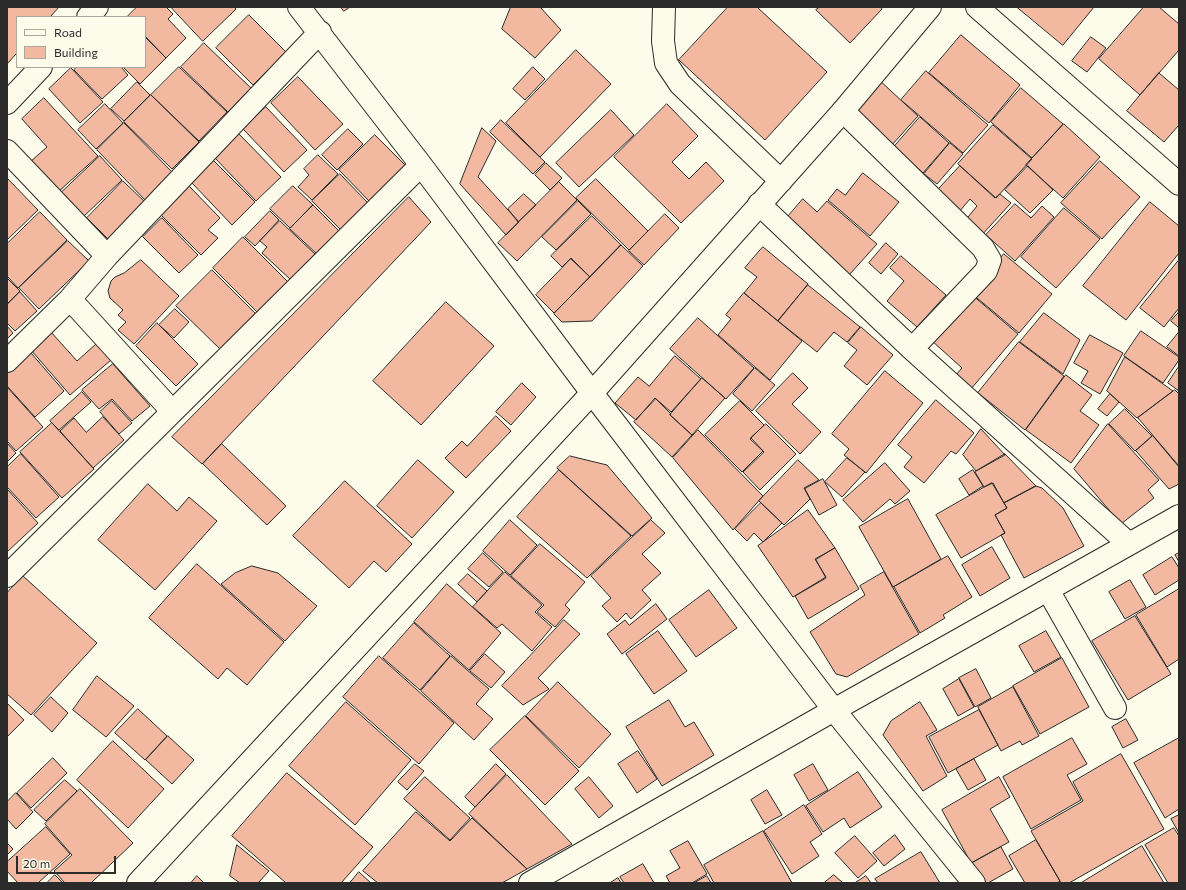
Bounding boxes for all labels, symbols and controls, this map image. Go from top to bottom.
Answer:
legend [16,16,146,68]
text: Road [54,25,82,39]
text: Building [54,45,98,59]
scale bar [18,848,118,874]
text: 20 m [23,856,50,870]

